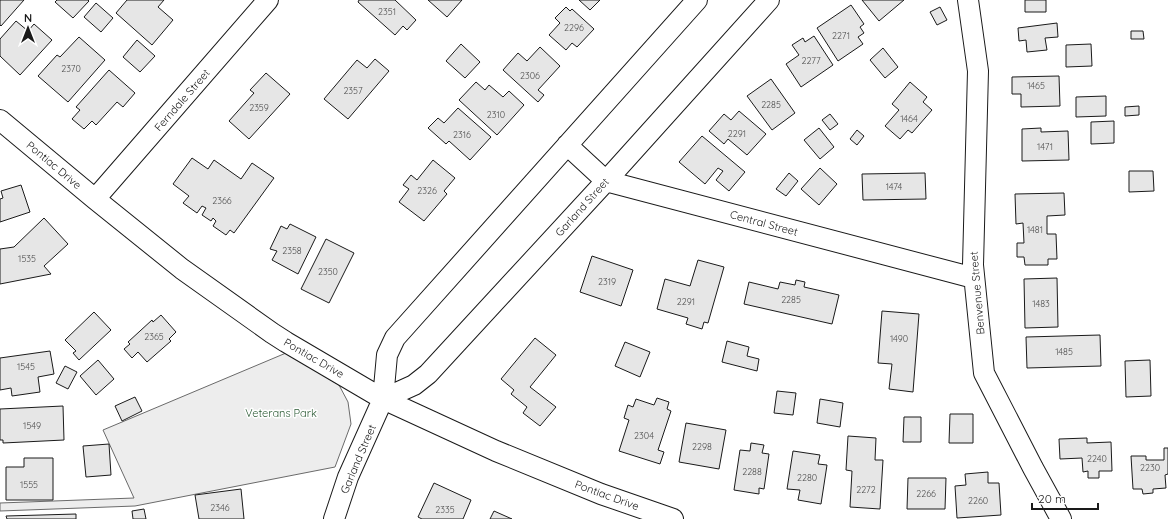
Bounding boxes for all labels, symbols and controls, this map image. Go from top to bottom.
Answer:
house number: 2351 [378,6,396,17]
north arrow [8,8,48,48]
text: N [24,11,32,25]
house number: 2296 [564,22,584,33]
house number: 2271 [832,30,850,41]
house number: 2277 [801,55,821,66]
house number: 2370 [61,63,81,74]
street label: Ferndale Street [151,66,213,134]
house number: 2306 [520,70,540,81]
house number: 1465 [1027,80,1045,91]
house number: 2357 [343,85,363,96]
house number: 2285 [761,99,781,110]
house number: 2359 [249,102,269,113]
house number: 2310 [487,109,505,120]
house number: 1464 [900,113,918,124]
house number: 2291 [728,128,746,139]
house number: 2316 [453,129,471,140]
street label: Pontiac Drive [24,138,84,192]
house number: 1471 [1037,141,1053,152]
street label: Garland Street [552,175,612,239]
house number: 1474 [886,181,903,192]
house number: 2326 [417,185,437,196]
house number: 2366 [212,195,232,206]
street label: Central Street [728,207,800,239]
house number: 1481 [1027,224,1043,235]
house number: 2358 [282,245,302,256]
street label: Benvenue Street [966,251,988,335]
house number: 1535 [18,253,36,264]
house number: 2350 [318,266,338,277]
house number: 2319 [598,276,616,287]
house number: 2285 [781,294,801,305]
house number: 2291 [677,296,695,307]
house number: 1483 [1032,298,1050,309]
house number: 2365 [144,331,164,342]
house number: 1490 [890,333,908,344]
street label: Pontiac Drive [281,335,347,381]
house number: 1485 [1055,346,1073,357]
house number: 1545 [17,361,35,372]
park label: Veterans Park [245,406,317,420]
house number: 1549 [23,420,41,431]
street label: Garland Street [337,422,379,496]
house number: 2304 [634,430,654,441]
house number: 2298 [692,441,712,452]
house number: 2240 [1087,453,1107,464]
house number: 2230 [1140,462,1160,473]
house number: 2288 [742,466,762,477]
house number: 2280 [797,472,817,483]
street label: Pontiac Drive [573,477,641,513]
house number: 1555 [20,479,38,490]
house number: 2272 [856,484,876,495]
scale bar [1032,485,1098,511]
house number: 2266 [916,488,936,499]
text: 20 m [1038,491,1066,506]
house number: 2260 [968,495,988,506]
house number: 2346 [210,502,230,513]
house number: 2335 [435,504,455,515]

